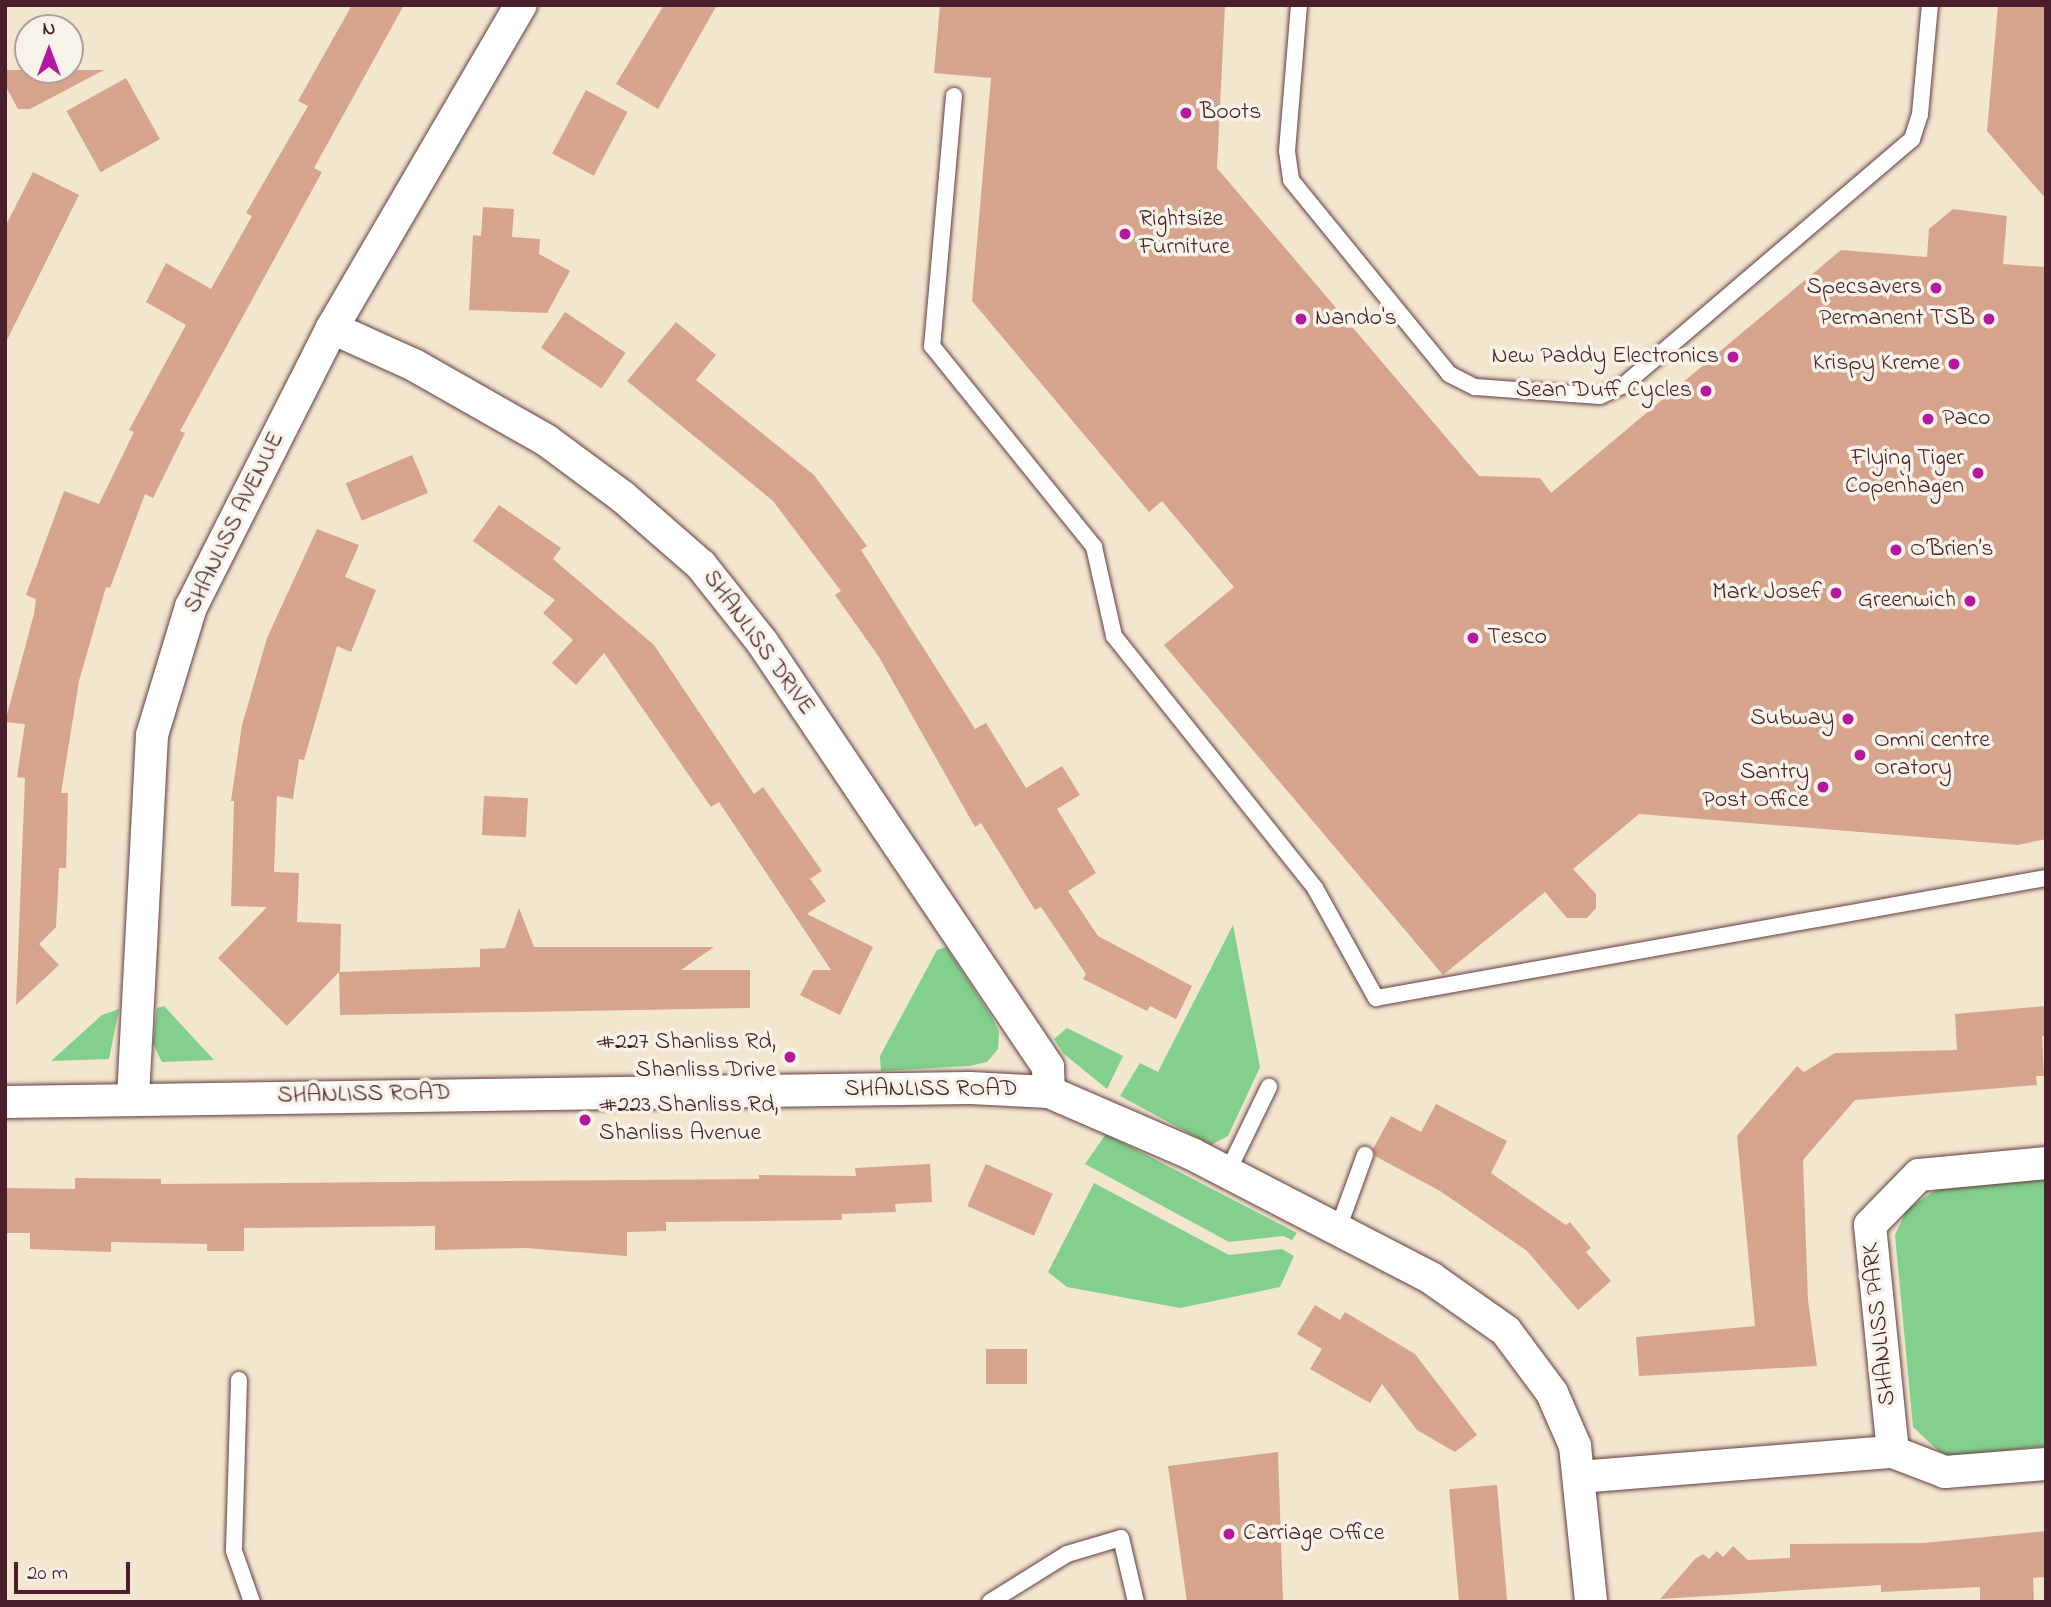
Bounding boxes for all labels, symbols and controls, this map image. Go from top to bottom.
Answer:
north arrow [14,14,84,84]
text: N [43,16,55,43]
place label: Boots [1200,99,1261,127]
marker: Boots [1178,105,1194,121]
place label: Rightsize Furniture [1139,206,1230,262]
marker: Rightsize Furniture [1117,226,1133,242]
place label: Specsavers [1807,274,1922,302]
marker: Specsavers [1928,280,1944,296]
place label: Nando's [1315,305,1397,333]
place label: Permanent TSB [1819,305,1975,333]
marker: Nando's [1293,311,1309,327]
marker: Permanent TSB [1981,311,1997,327]
place label: New Paddy Electronics [1492,343,1719,371]
marker: New Paddy Electronics [1725,349,1741,365]
place label: Krispy Kreme [1813,350,1940,378]
marker: Krispy Kreme [1946,356,1962,372]
place label: Sean Duff Cycles [1516,377,1692,405]
marker: Sean Duff Cycles [1698,383,1714,399]
place label: Paco [1942,405,1991,433]
marker: Paco [1920,411,1936,427]
street label: SHANLISS AVENUE [179,428,291,618]
place label: Flying Tiger Copenhagen [1845,445,1964,501]
marker: Flying Tiger Copenhagen [1970,465,1986,481]
place label: O’Brien’s [1910,536,1993,564]
marker: O’Brien’s [1888,542,1904,558]
street label: SHANLISS DRIVE [696,565,820,721]
place label: Mark Josef [1712,579,1822,607]
marker: Mark Josef [1828,585,1844,601]
place label: Greenwich [1858,587,1956,615]
marker: Greenwich [1962,593,1978,609]
place label: Tesco [1487,624,1547,652]
marker: Tesco [1465,630,1481,646]
place label: Subway [1750,705,1834,733]
marker: Subway [1840,711,1856,727]
place label: Omni centre Oratory [1874,727,1990,783]
marker: Omni centre Oratory [1852,747,1868,763]
place label: Santry Post Office [1702,759,1809,815]
marker: Santry Post Office [1815,779,1831,795]
place label: #227 Shanliss Rd, Shanliss Drive [597,1029,776,1085]
marker: #227 Shanliss Rd, Shanliss Drive [782,1049,798,1065]
street label: SHANLISS ROAD [844,1076,1018,1104]
street label: SHANLISS ROAD [277,1079,451,1111]
place label: #223 Shanliss Rd, Shanliss Avenue [599,1092,778,1148]
marker: #223 Shanliss Rd, Shanliss Avenue [577,1112,593,1128]
street label: SHANLISS PARK [1857,1241,1903,1407]
place label: Carriage Office [1243,1520,1384,1548]
marker: Carriage Office [1221,1526,1237,1542]
scale bar [18,1548,133,1592]
text: 20 m [27,1559,68,1589]

